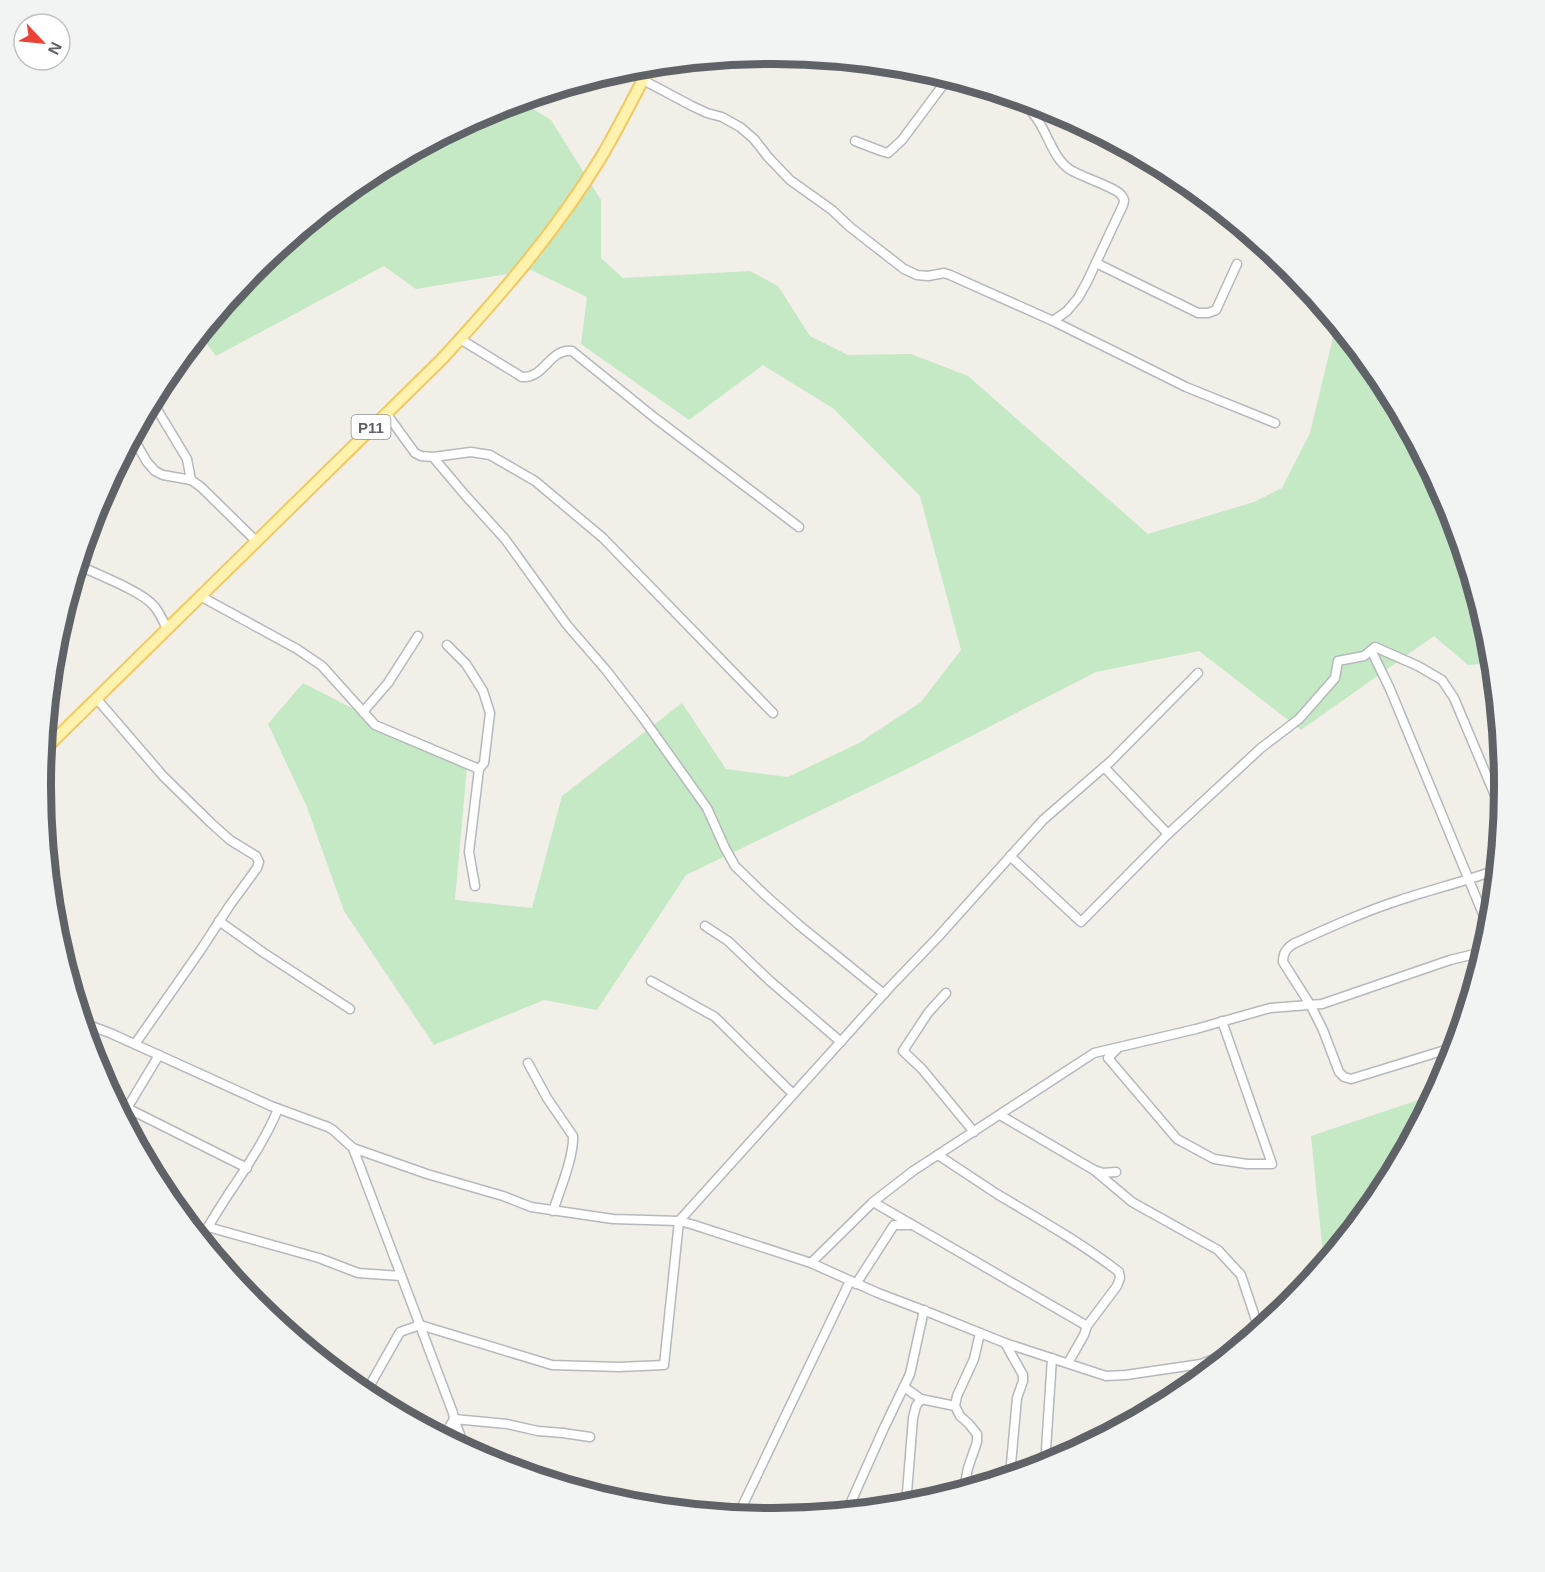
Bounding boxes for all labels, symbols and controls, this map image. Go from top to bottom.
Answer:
north arrow [12,12,72,72]
text: N [45,39,65,57]
road number: P11 [352,415,391,439]

